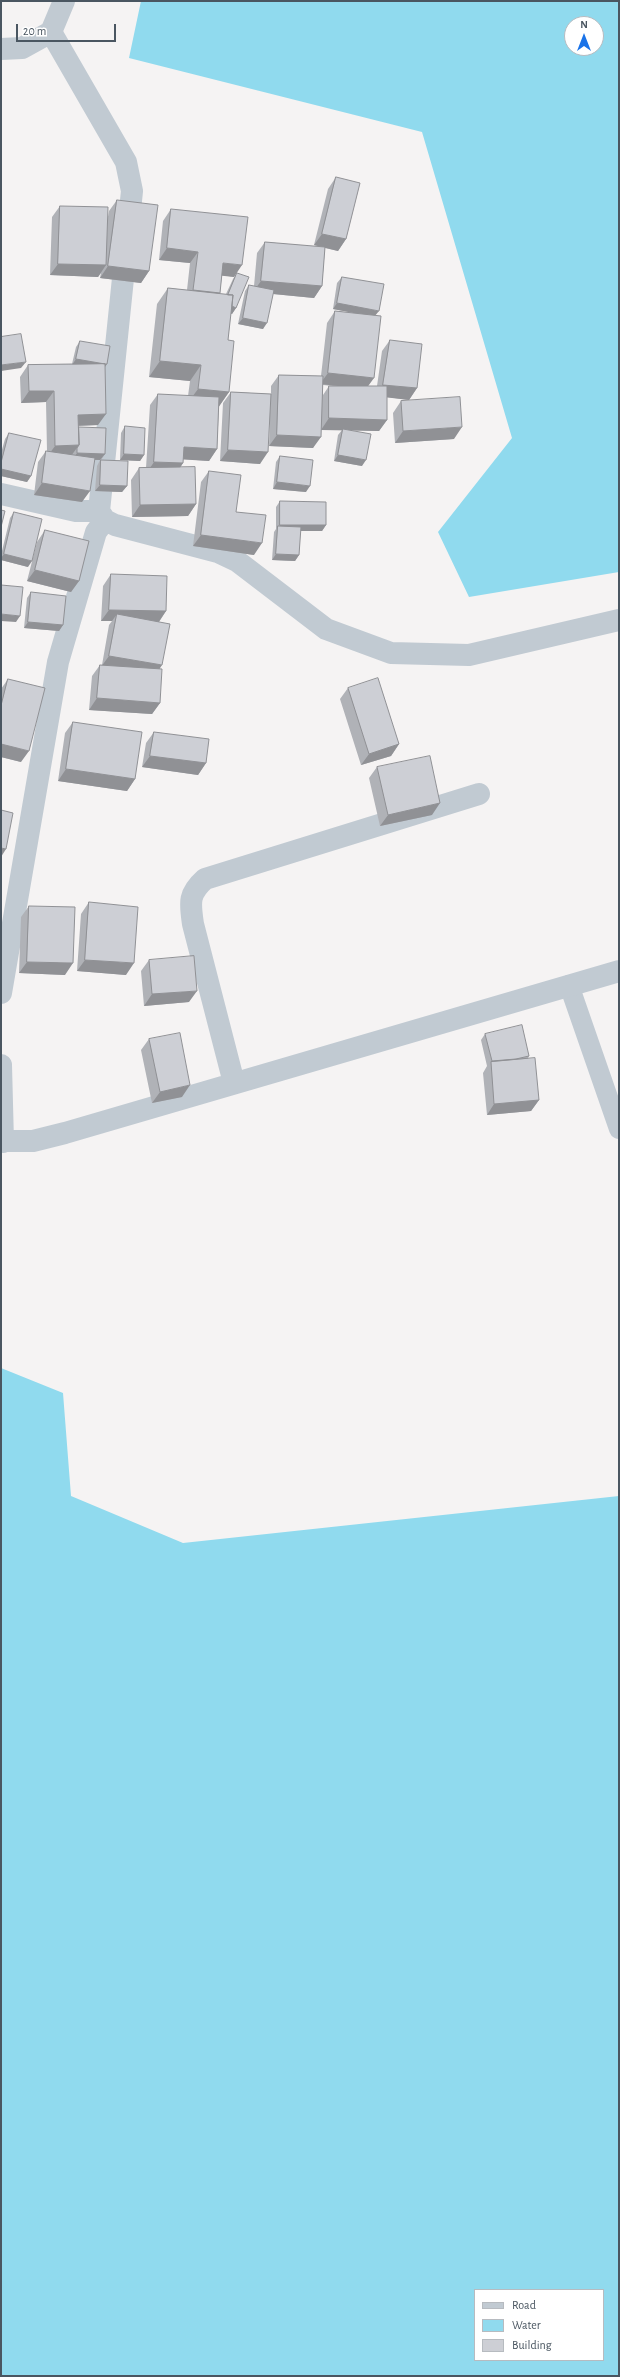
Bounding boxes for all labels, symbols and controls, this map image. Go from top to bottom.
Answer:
scale bar [18,16,118,42]
north arrow [564,16,604,56]
text: N [580,19,588,30]
text: 20 m [23,25,46,37]
legend [474,2289,604,2361]
text: Road [512,2299,536,2311]
text: Water [512,2319,541,2331]
text: Building [512,2339,552,2351]

